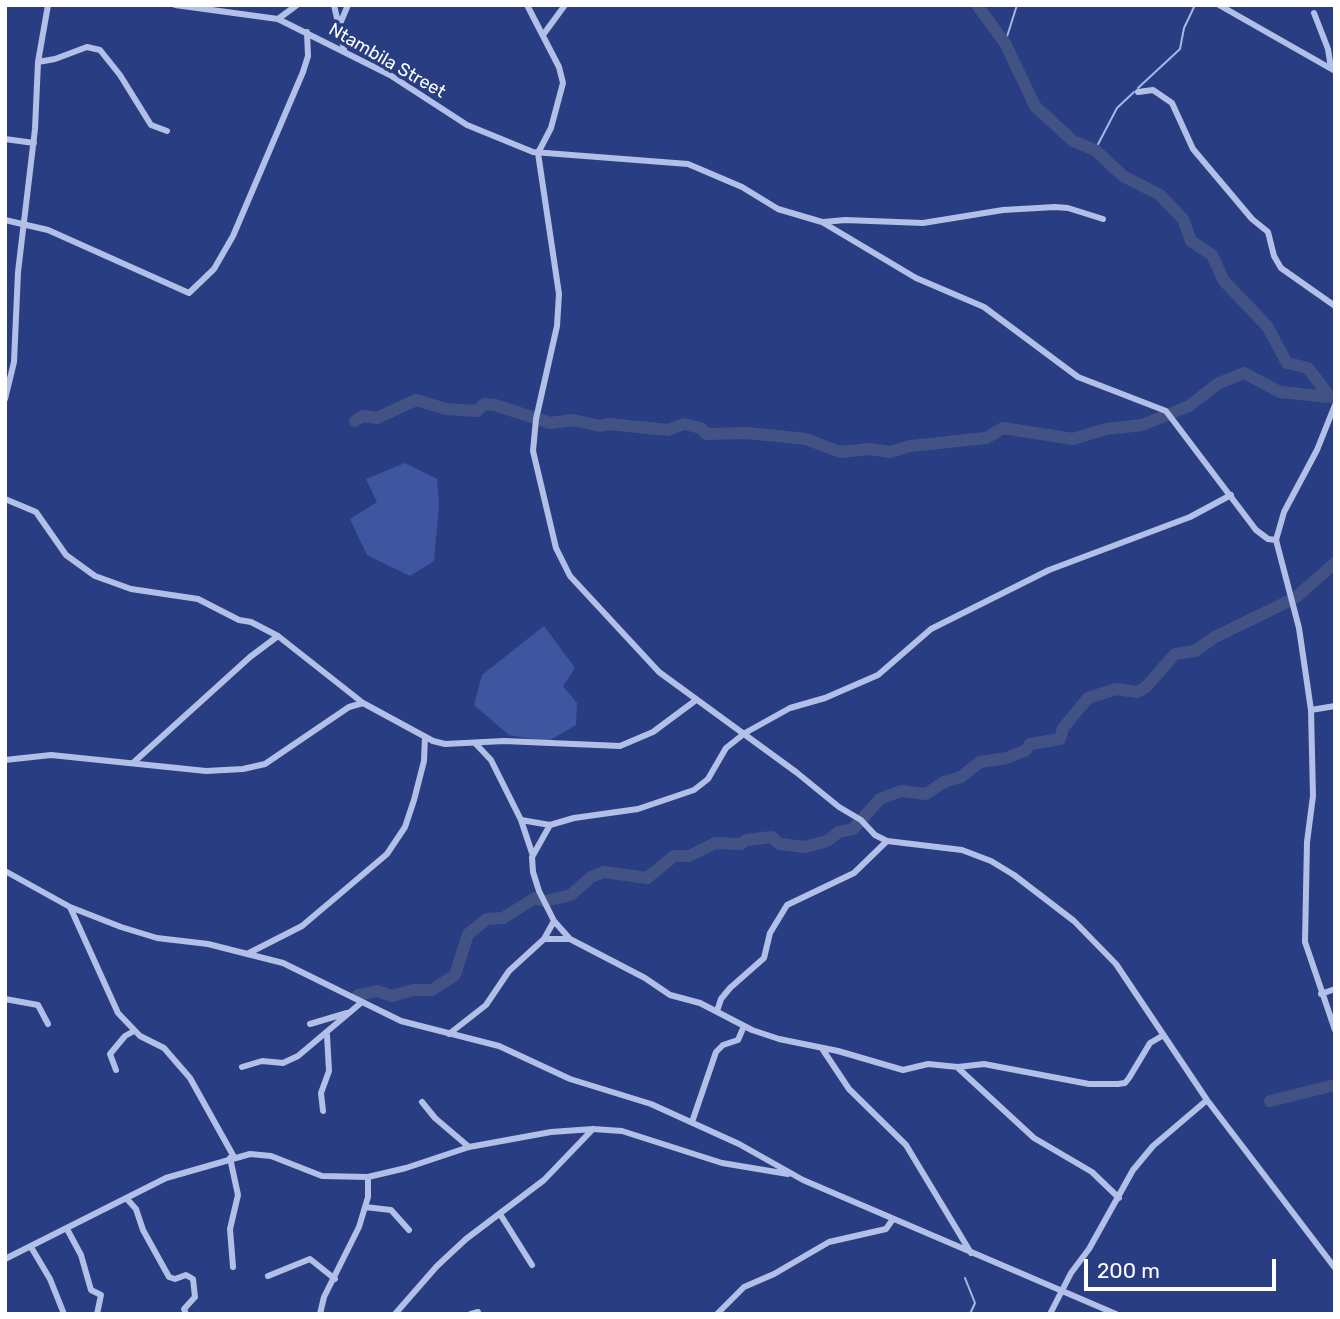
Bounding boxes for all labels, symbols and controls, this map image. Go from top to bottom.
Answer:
street label: Ntambila Street [325,19,449,103]
scale bar [1088,1246,1280,1290]
text: 200 m [1097,1258,1160,1283]

